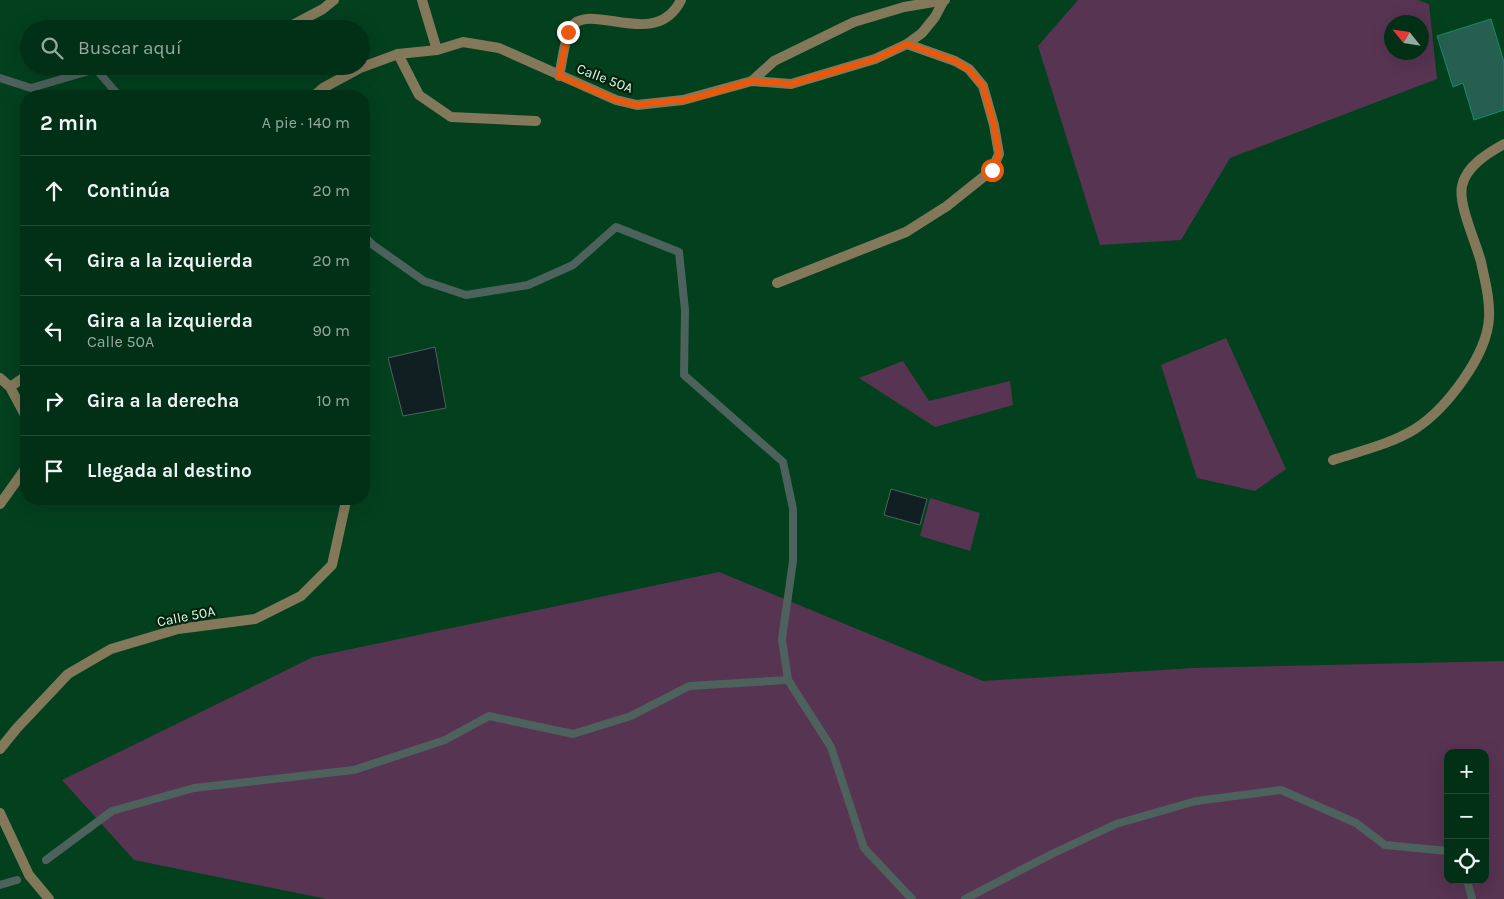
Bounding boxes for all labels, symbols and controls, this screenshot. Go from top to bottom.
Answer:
north arrow [1384,15,1429,60]
search box [20,20,370,75]
route end [557,21,580,44]
icon: search [38,34,66,62]
text: Buscar aquí [78,37,182,59]
street label: Calle 50A [574,60,635,97]
text: 2 min [40,111,98,135]
text: A pie · 140 m [262,113,350,132]
route start [981,159,1004,182]
icon: ahead [40,177,68,205]
text: Continúa [87,180,170,202]
text: 20 m [312,181,350,200]
icon: left [40,247,68,275]
text: Gira a la izquierda [87,250,253,272]
text: 20 m [312,251,350,270]
text: Gira a la izquierda [87,310,253,332]
icon: left [40,317,68,345]
text: 90 m [312,321,350,340]
text: Calle 50A [87,332,154,351]
icon: right [40,387,68,415]
text: Gira a la derecha [87,390,239,412]
text: 10 m [316,391,350,410]
icon: arrive [40,457,68,485]
text: Llegada al destino [87,460,252,482]
street label: Calle 50A [156,603,217,630]
map controls [1444,749,1489,884]
button: + [1444,749,1489,794]
button: − [1444,794,1489,839]
button: locate [1444,839,1489,884]

